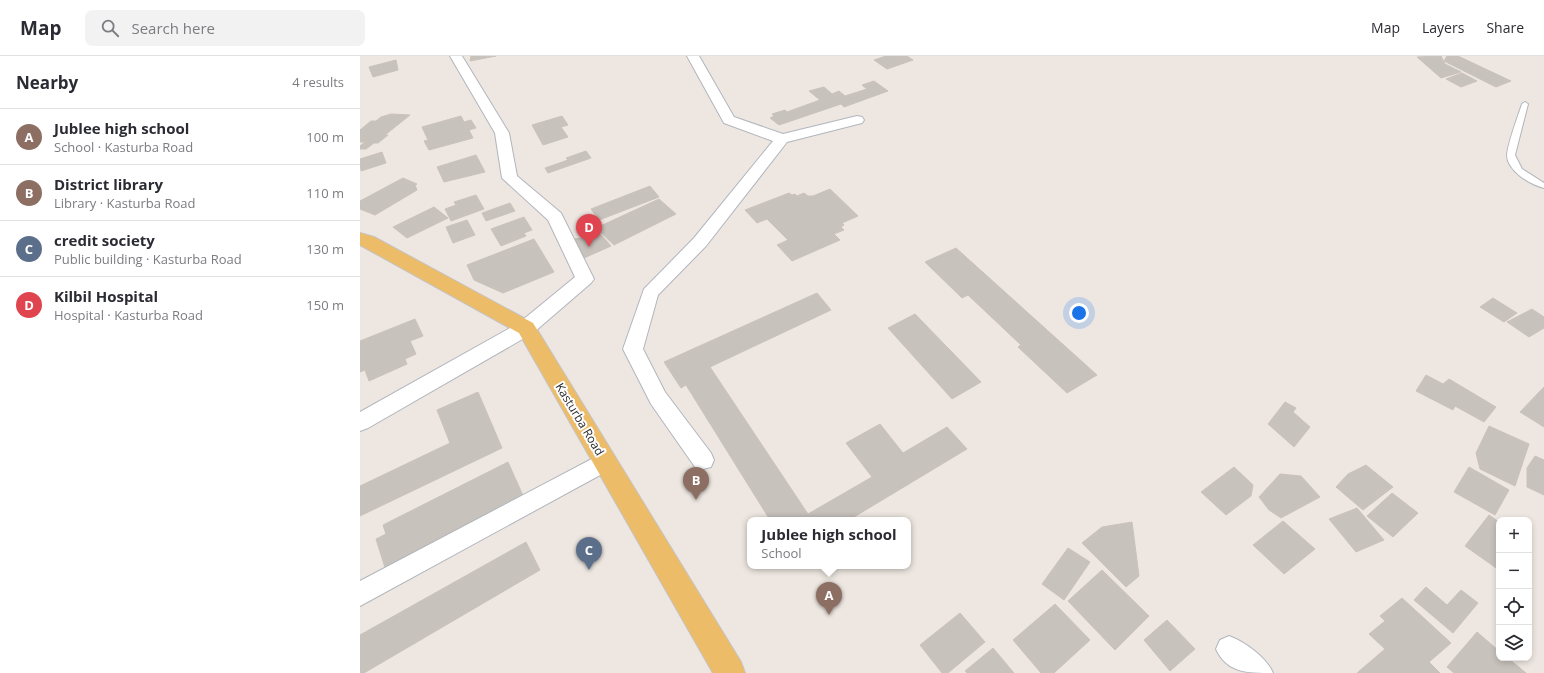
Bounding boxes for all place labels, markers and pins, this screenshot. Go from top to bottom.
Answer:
pin: D [576,214,602,247]
pin: B [683,467,709,500]
pin: C [576,537,602,570]
pin: A [816,582,842,615]

